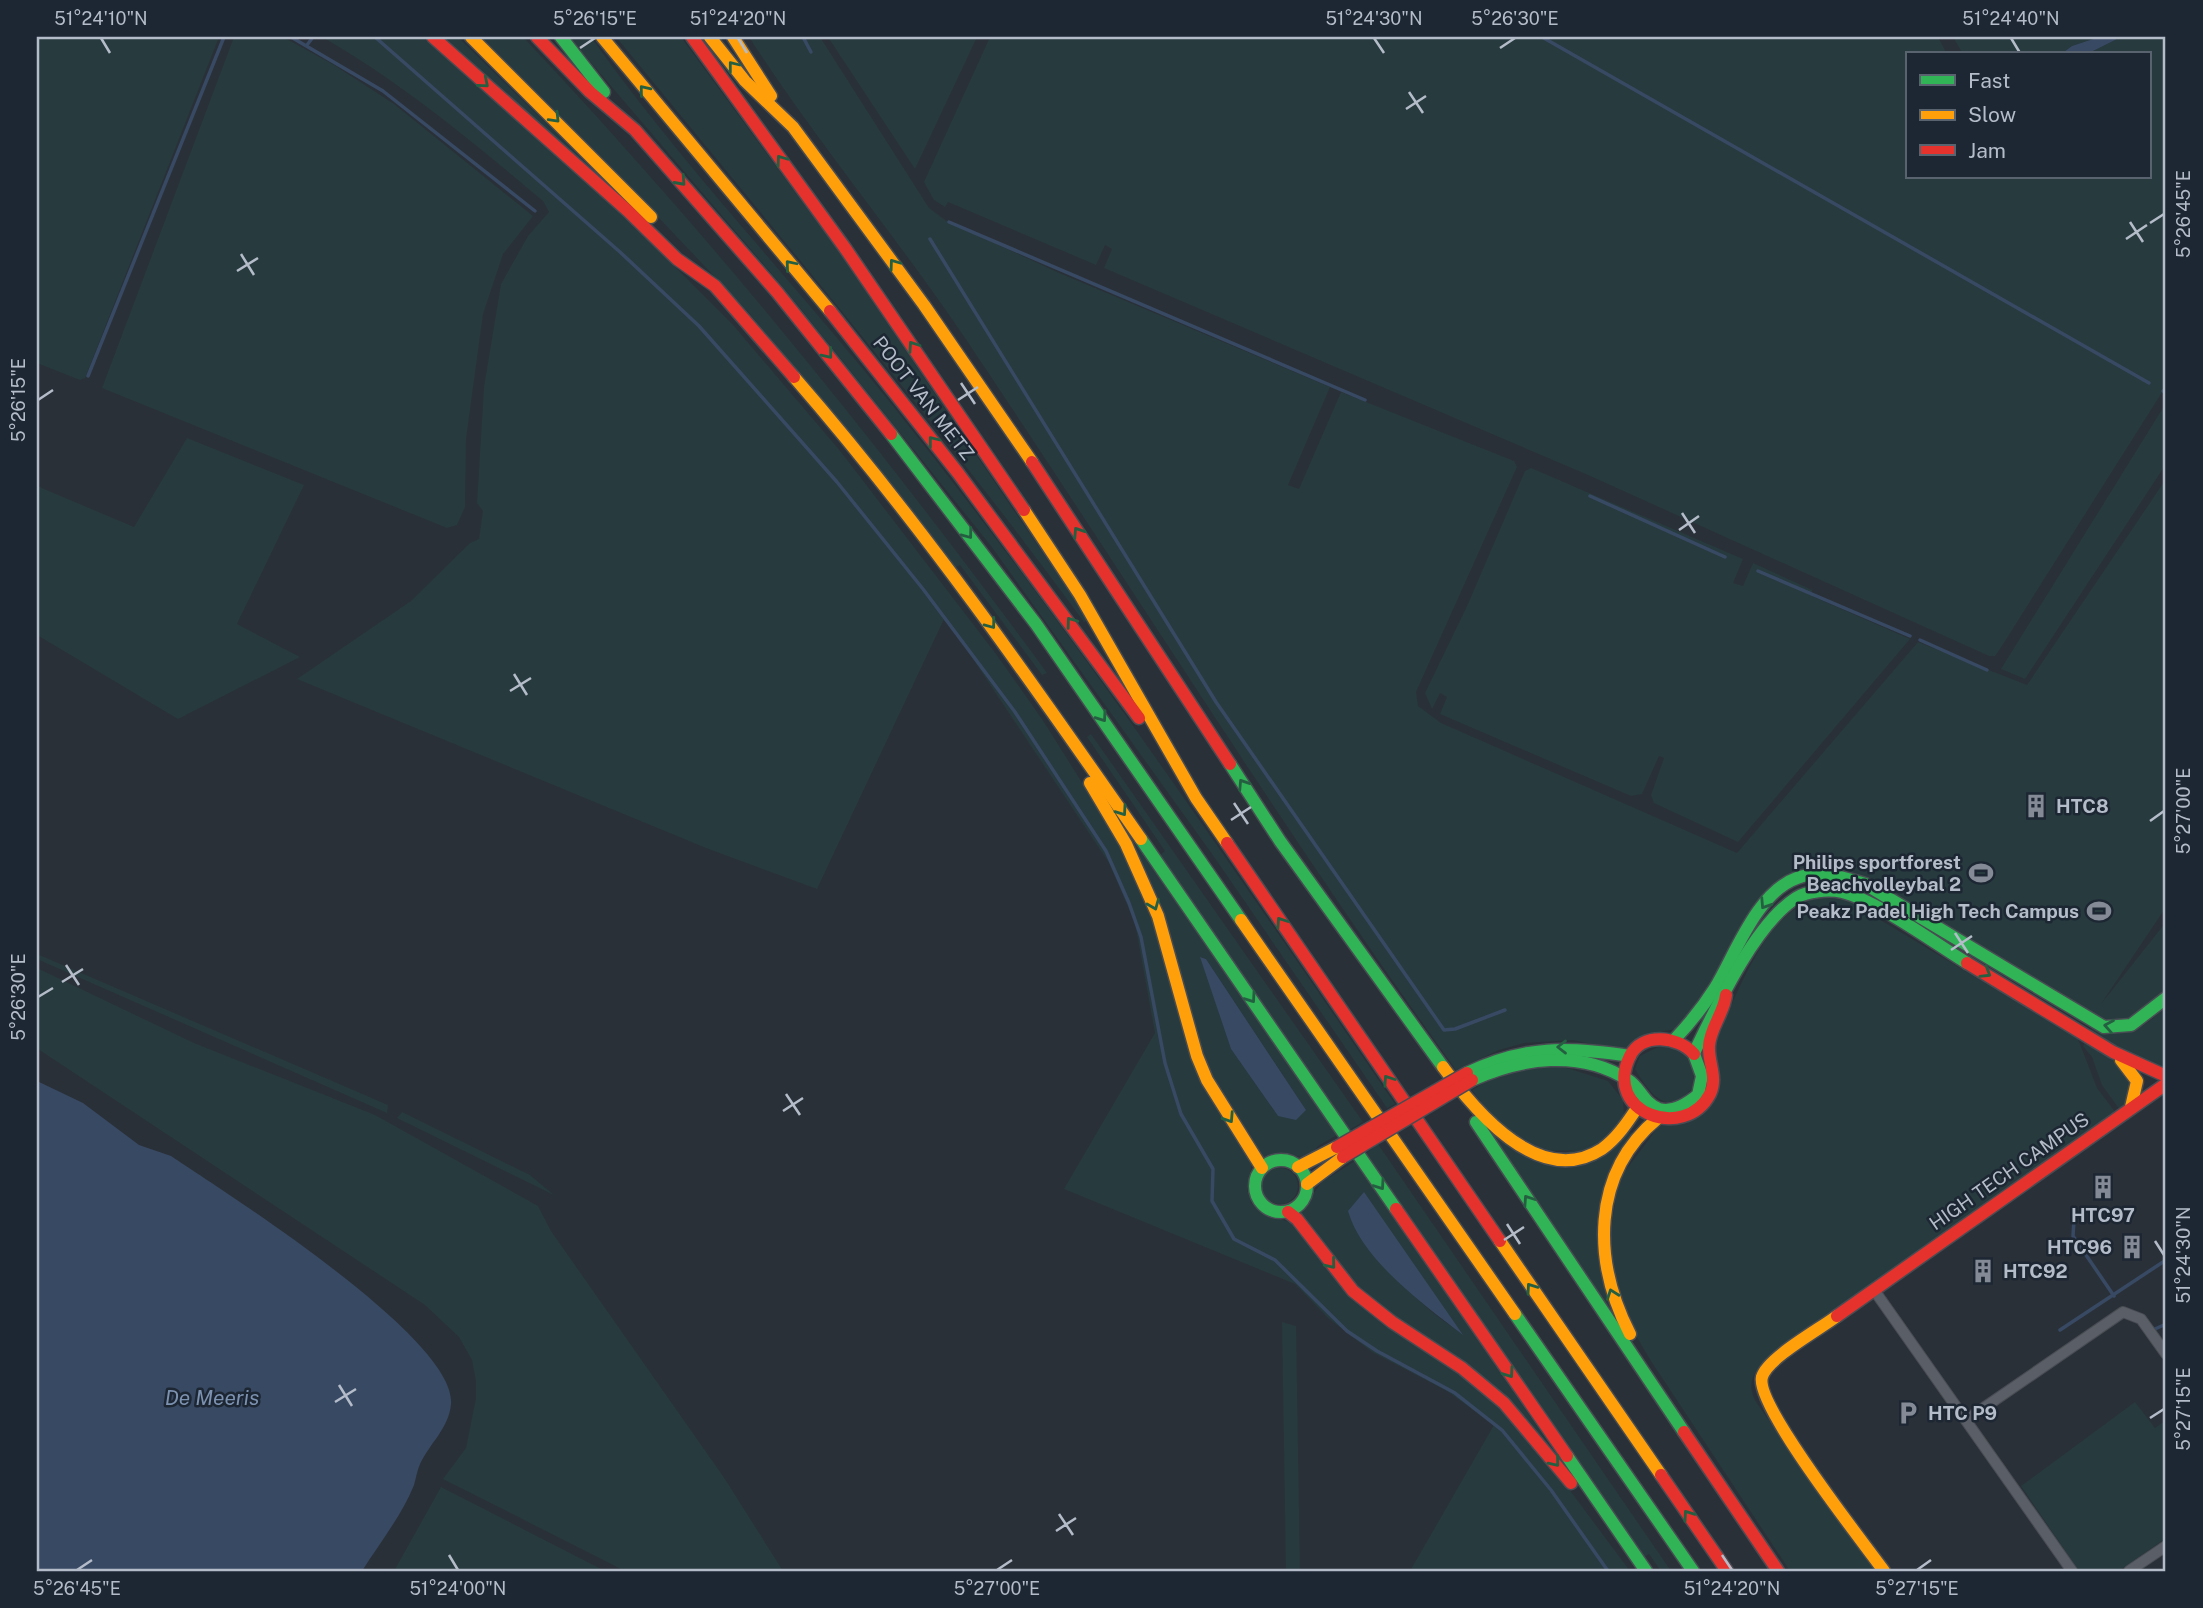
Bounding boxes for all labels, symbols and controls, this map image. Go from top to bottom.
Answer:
text: 51°24'10"N [54,8,148,29]
text: 5°26'15"E [553,8,637,29]
text: 51°24'20"N [690,8,786,29]
text: 51°24'30"N [1325,8,1423,29]
text: 5°26'30"E [1471,8,1559,29]
text: 51°24'40"N [1962,8,2060,29]
legend [1906,52,2150,178]
one-way arrow [728,61,741,73]
text: Fast [1968,68,2010,93]
one-way arrow [476,74,488,87]
one-way arrow [640,86,652,99]
text: Slow [1968,102,2016,127]
one-way arrow [547,110,560,123]
text: Jam [1968,138,2006,163]
one-way arrow [777,155,789,168]
text: 5°26'45"E [2173,170,2194,258]
one-way arrow [672,173,685,186]
one-way arrow [890,259,902,272]
one-way arrow [786,260,798,273]
street label: POOT VAN METZ [869,332,979,464]
one-way arrow [909,341,921,354]
one-way arrow [820,346,832,359]
text: 5°26'15"E [8,358,29,442]
one-way arrow [929,437,942,449]
one-way arrow [959,526,972,538]
one-way arrow [1073,527,1086,540]
one-way arrow [982,616,995,629]
one-way arrow [1067,617,1079,630]
one-way arrow [1094,710,1107,723]
text: 5°27'00"E [2173,768,2194,854]
one-way arrow [1238,779,1251,792]
building icon: HTC8 [2022,792,2050,820]
place label: HTC8 [2056,795,2109,817]
one-way arrow [1114,803,1126,816]
place label: Philips sportforest Beachvolleybal 2 [1793,851,1961,895]
sports icon: Philips sportforest Beachvolleybal 2 [1967,859,1995,887]
one-way arrow [1760,896,1773,909]
sports icon: Peakz Padel High Tech Campus [2085,897,2113,925]
one-way arrow [1146,898,1160,910]
place label: Peakz Padel High Tech Campus [1796,900,2079,922]
one-way arrow [1277,917,1289,930]
text: 5°26'30"E [8,953,29,1041]
one-way arrow [1978,964,1991,977]
one-way arrow [1243,990,1255,1003]
one-way arrow [2103,1019,2115,1034]
one-way arrow [1556,1039,1567,1055]
one-way arrow [1384,1075,1397,1088]
street label: HIGH TECH CAMPUS [1925,1108,2093,1234]
one-way arrow [1221,1111,1234,1124]
building icon: HTC97 [2089,1173,2117,1201]
one-way arrow [1372,1178,1385,1191]
one-way arrow [1524,1195,1537,1208]
place label: HTC97 [2071,1204,2135,1226]
text: 51°24'30"N [2173,1206,2194,1304]
building icon: HTC96 [2118,1233,2146,1261]
place label: HTC96 [2047,1236,2112,1258]
one-way arrow [1323,1256,1336,1268]
building icon: HTC92 [1969,1257,1997,1285]
place label: HTC92 [2003,1260,2068,1282]
one-way arrow [1527,1283,1539,1296]
one-way arrow [1606,1289,1620,1301]
one-way arrow [1501,1365,1513,1378]
text: 5°27'15"E [2173,1367,2194,1451]
water label: De Meeris [165,1385,259,1410]
parking icon: HTC P9 [1894,1399,1922,1427]
place label: HTC P9 [1928,1402,1997,1424]
one-way arrow [1547,1453,1559,1466]
one-way arrow [1684,1510,1696,1523]
text: 5°26'45"E [33,1578,121,1599]
text: 51°24'00"N [410,1578,506,1599]
text: 5°27'00"E [954,1578,1040,1599]
text: 51°24'20"N [1684,1578,1780,1599]
text: 5°27'15"E [1875,1578,1959,1599]

